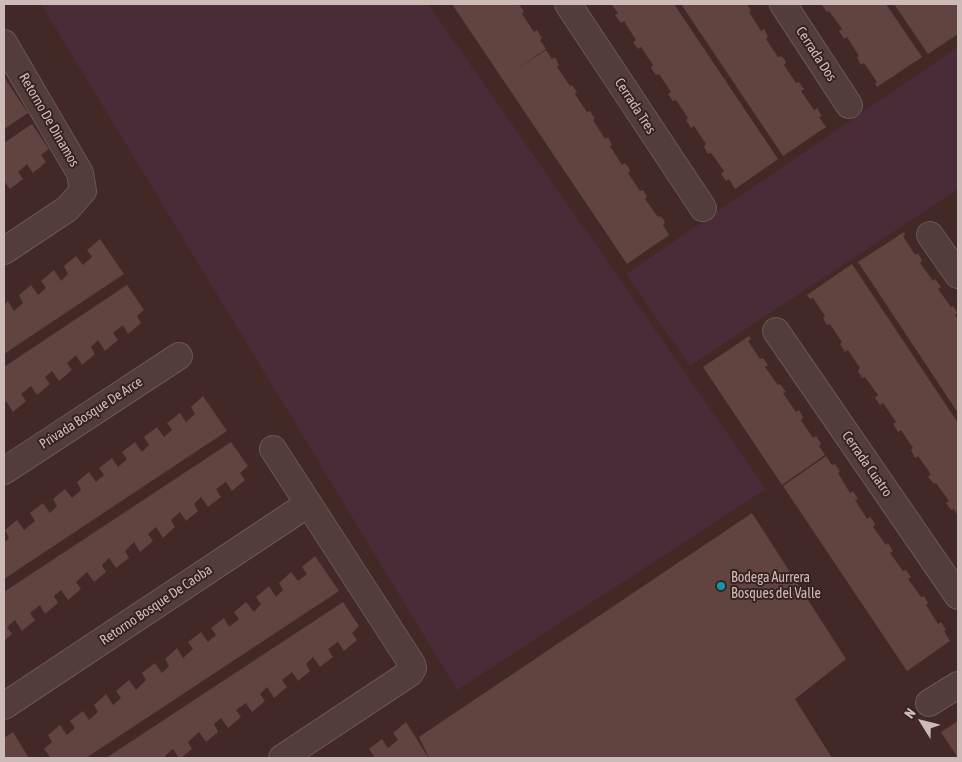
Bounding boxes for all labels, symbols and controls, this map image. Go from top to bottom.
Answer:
street label: Cerrada Dos [792,24,840,84]
street label: Retorno De Dinamos [15,70,83,170]
street label: Cerrada Tres [611,75,659,137]
street label: Privada Bosque De Arce [36,373,146,453]
street label: Cerrada Cuatro [838,428,896,500]
street label: Retorno Bosque De Caoba [97,561,215,649]
place label: Bodega Aurrera Bosques del Valle [731,570,821,602]
marker: Bodega Aurrera Bosques del Valle [715,580,727,592]
north arrow [897,697,947,747]
text: N [901,705,919,721]

